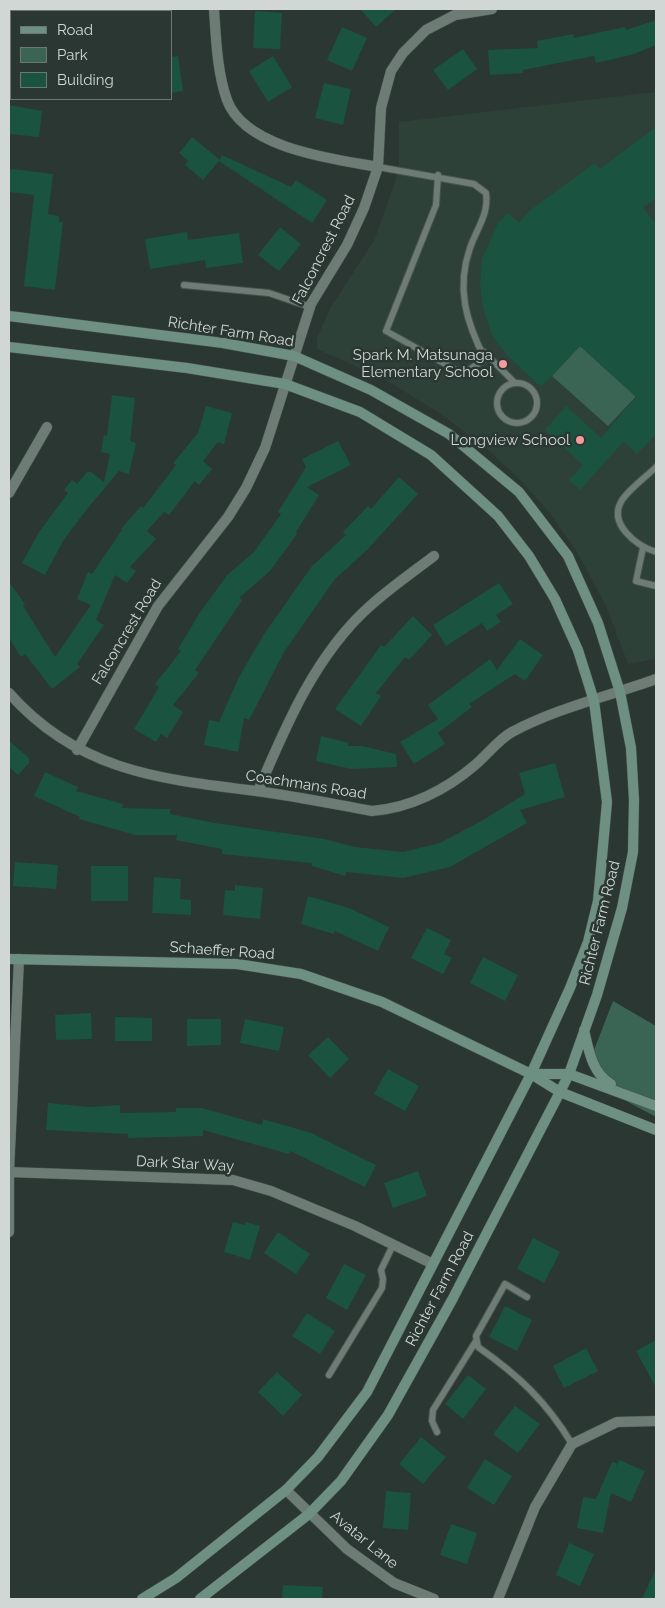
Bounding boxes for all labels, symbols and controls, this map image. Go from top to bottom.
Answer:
legend [10,10,172,100]
text: Road [57,21,93,39]
text: Park [57,46,88,64]
text: Building [57,71,114,89]
street label: Falconcrest Road [289,192,359,308]
street label: Richter Farm Road [167,313,295,351]
place label: Spark M. Matsunaga Elementary School [353,346,493,381]
marker: Spark M. Matsunaga Elementary School [497,358,509,370]
place label: Longview School [451,431,570,449]
marker: Longview School [574,434,586,446]
street label: Falconcrest Road [88,576,166,688]
street label: Coachmans Road [244,767,368,803]
street label: Richter Farm Road [576,859,624,987]
street label: Schaeffer Road [169,938,275,964]
street label: Dark Star Way [136,1152,234,1176]
street label: Richter Farm Road [402,1228,478,1350]
street label: Avatar Lane [326,1507,402,1573]

